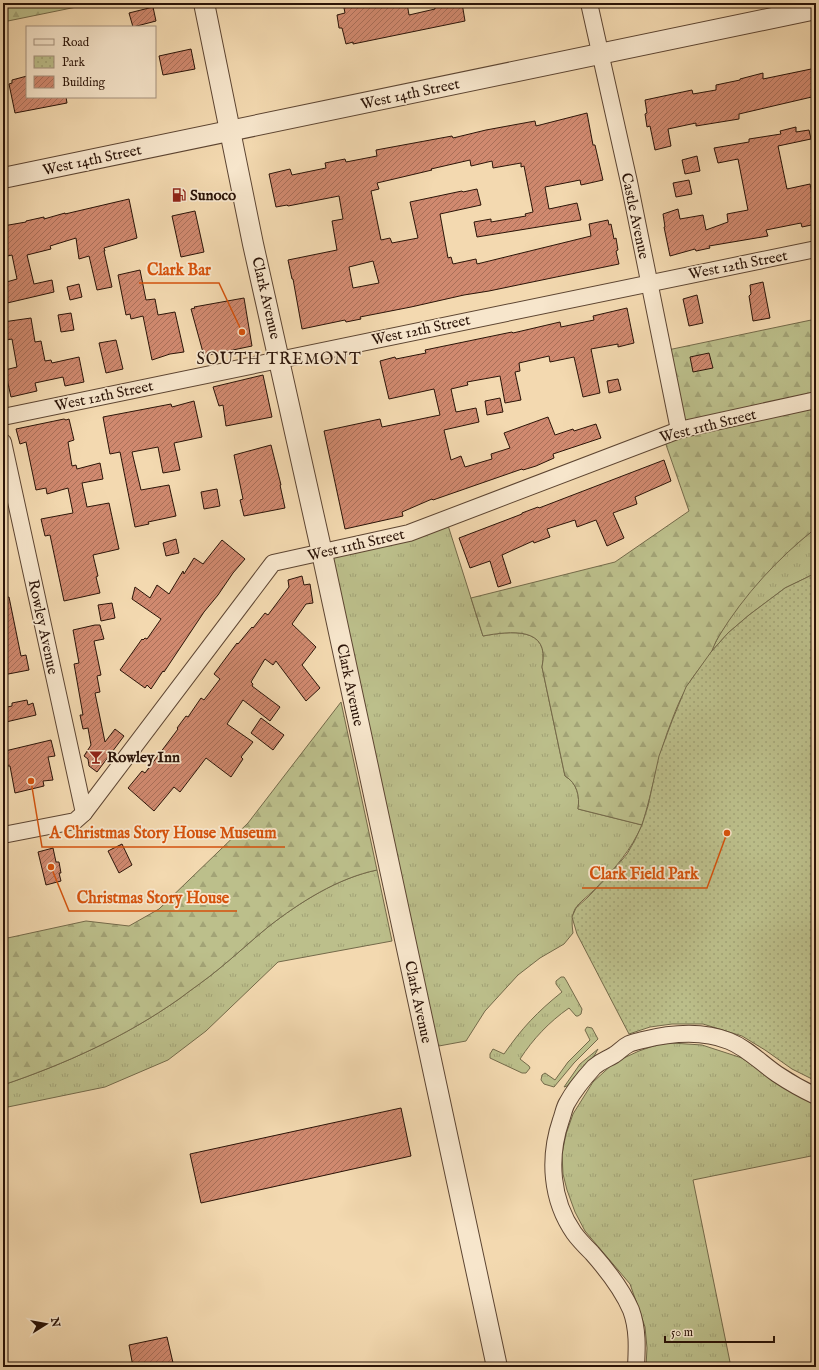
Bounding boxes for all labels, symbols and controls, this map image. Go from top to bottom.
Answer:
legend [26,26,156,98]
text: Road [62,35,90,50]
text: Park [62,55,85,70]
street label: West 14th Street [359,74,461,114]
text: Building [62,75,106,90]
street label: West 14th Street [41,140,143,180]
street label: Castle Avenue [617,171,653,261]
place label: Sunoco [190,186,236,205]
fuel station icon: Sunoco [171,187,187,203]
street label: West 12th Street [687,246,789,284]
callout: Clark Bar [139,255,219,283]
street label: Clark Avenue [247,255,285,341]
text: Clark Bar [147,261,211,281]
street label: West 12th Street [370,310,472,350]
district label: SOUTH TREMONT [196,350,362,370]
street label: West 12th Street [53,376,155,416]
street label: West 11th Street [658,405,758,447]
street label: West 11th Street [306,525,406,565]
street label: Rowley Avenue [24,578,62,676]
street label: Clark Avenue [332,642,368,728]
place label: Rowley Inn [107,748,180,767]
bar icon: Rowley Inn [88,749,104,765]
callout: A Christmas Story House Museum [42,819,285,847]
text: A Christmas Story House Museum [49,824,277,844]
callout: Clark Field Park [582,860,707,888]
text: Clark Field Park [589,865,699,885]
callout: Christmas Story House [69,883,237,911]
text: Christmas Story House [77,889,230,909]
street label: Clark Avenue [400,959,436,1045]
north arrow [26,1304,66,1344]
text: N [47,1315,63,1329]
scale bar [665,1318,774,1344]
text: 50 m [671,1325,693,1340]

